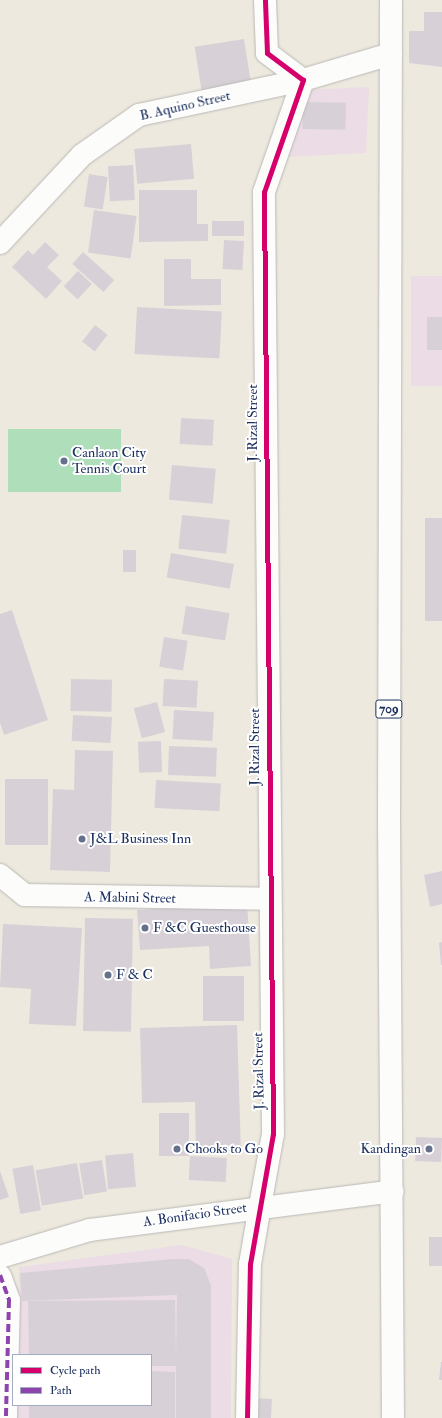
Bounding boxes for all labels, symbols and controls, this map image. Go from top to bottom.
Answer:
street label: B. Aquino Street [138,87,232,125]
street label: J. Rizal Street [245,384,261,462]
place label: Canlaon City Tennis Court [72,445,146,478]
marker: Canlaon City Tennis Court [59,456,69,466]
road number: 709 [375,698,403,720]
street label: J. Rizal Street [247,708,263,786]
place label: J&L Business Inn [90,831,191,847]
marker: J&L Business Inn [77,834,87,844]
street label: A. Mabini Street [84,889,176,907]
place label: F &C Guesthouse [153,920,256,936]
marker: F &C Guesthouse [140,923,150,933]
place label: F & C [116,967,153,983]
marker: F & C [103,970,113,980]
street label: J. Rizal Street [250,1032,268,1110]
place label: Chooks to Go [185,1141,263,1157]
place label: Kandingan [361,1141,421,1157]
marker: Chooks to Go [172,1144,182,1154]
marker: Kandingan [424,1144,434,1154]
street label: A. Bonifacio Street [142,1199,248,1231]
legend [12,1354,152,1406]
text: Cycle path [50,1363,100,1378]
text: Path [50,1383,72,1398]

